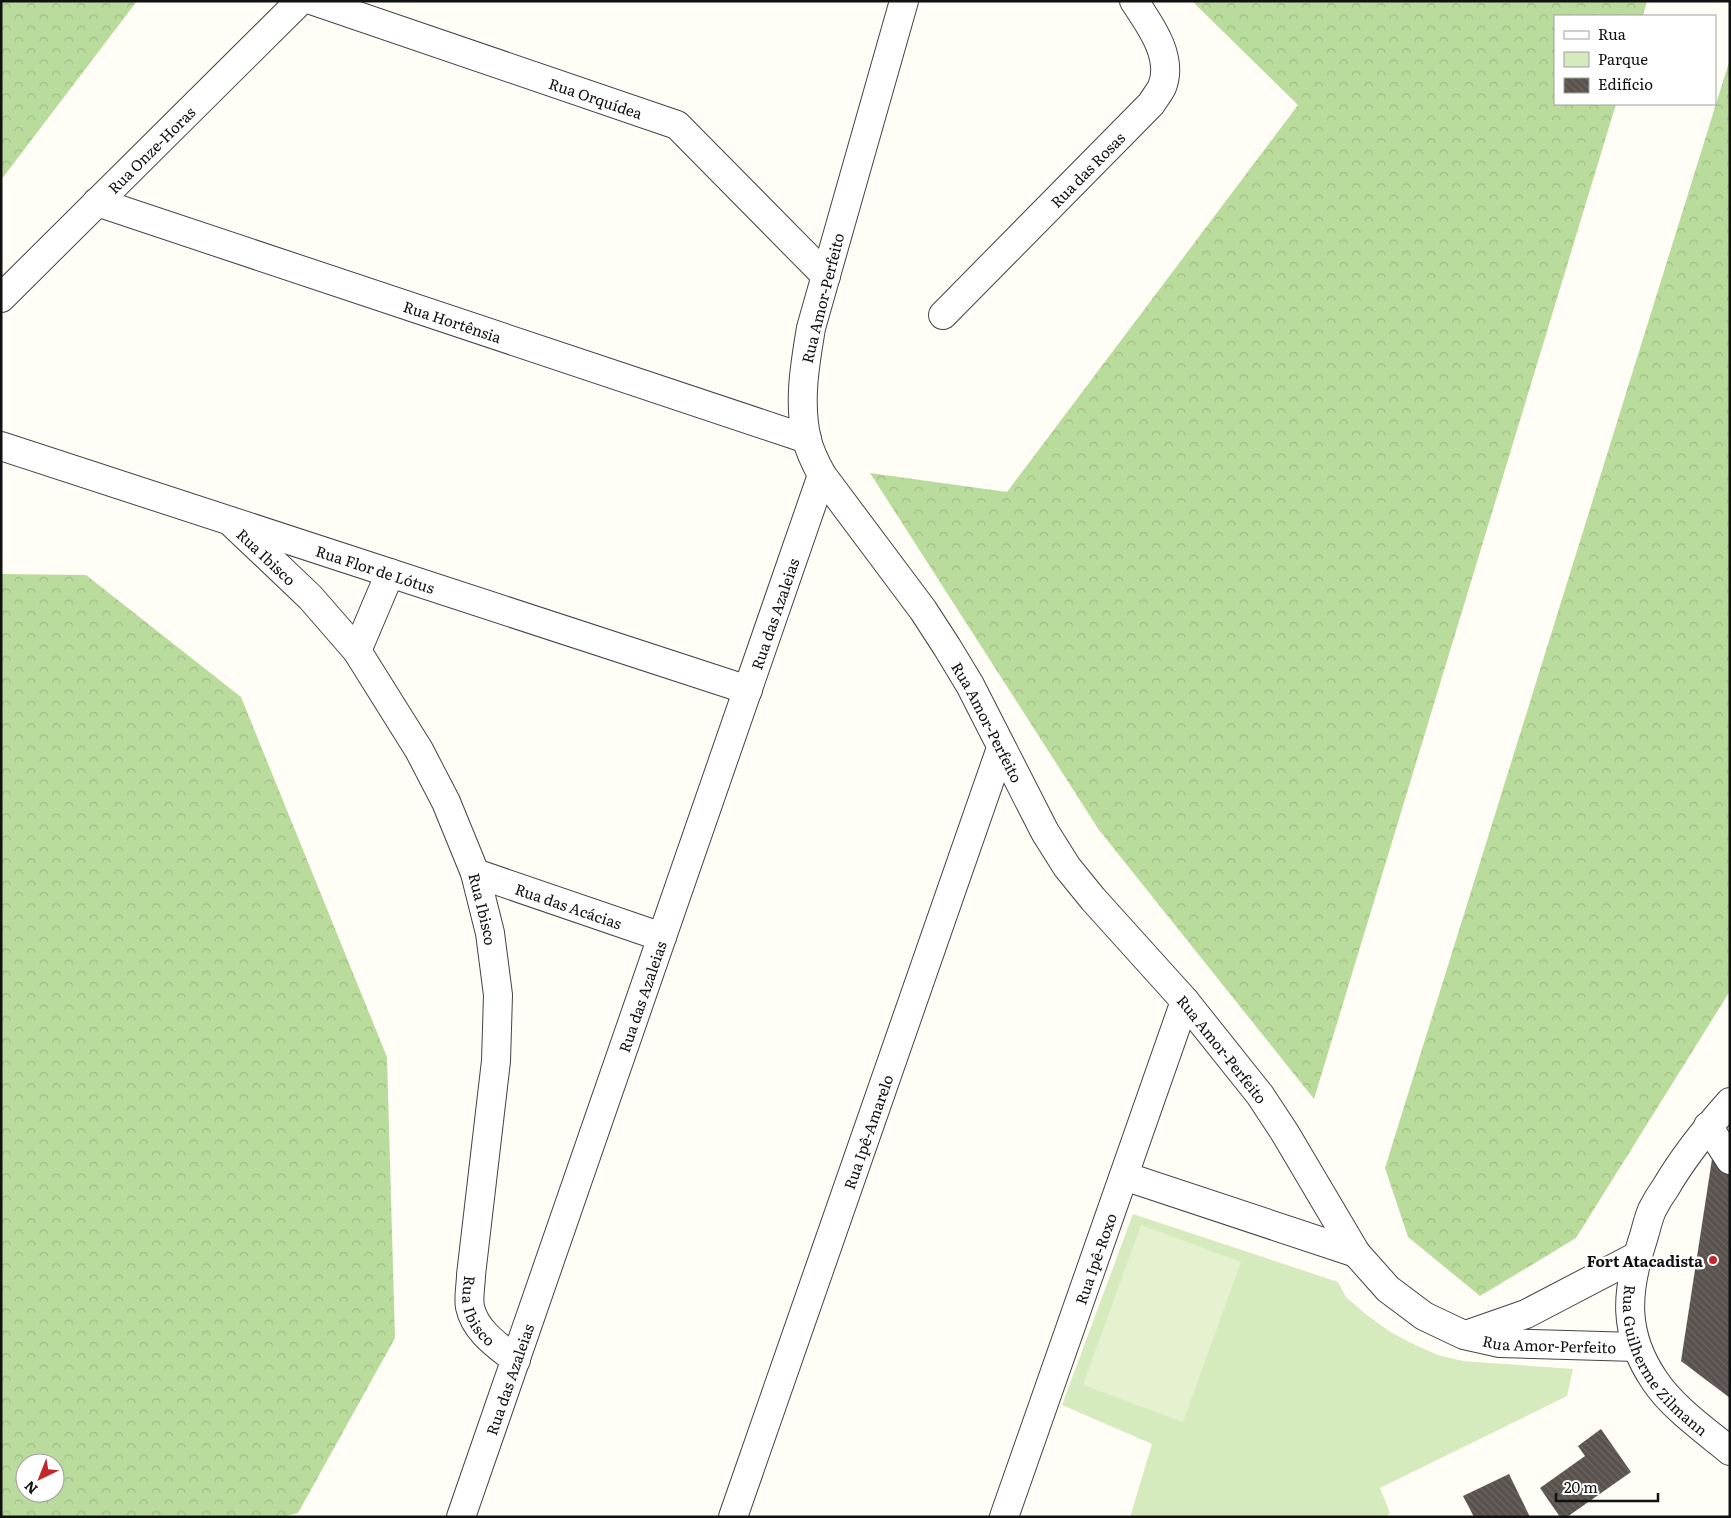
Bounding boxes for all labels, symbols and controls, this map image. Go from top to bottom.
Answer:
legend [1554,15,1716,105]
text: Rua [1598,22,1627,45]
text: Parque [1598,47,1648,70]
street label: Rua Orquídea [546,71,647,124]
text: Edifício [1598,72,1653,95]
street label: Rua Onze-Horas [102,100,200,198]
street label: Rua das Rosas [1044,126,1130,212]
street label: Rua Amor-Perfeito [795,230,849,366]
street label: Rua Hortênsia [401,294,506,348]
street label: Rua Ibisco [232,522,302,590]
street label: Rua Flor de Lótus [313,538,438,599]
street label: Rua das Azaleias [744,555,804,673]
street label: Rua Amor-Perfeito [947,657,1029,786]
street label: Rua Ibisco [464,870,503,947]
street label: Rua das Acácias [512,876,625,934]
street label: Rua das Azaleias [611,937,671,1055]
street label: Rua Amor-Perfeito [1172,989,1274,1108]
street label: Rua Ipê-Amarelo [837,1071,898,1192]
street label: Rua Ipê-Roxo [1068,1209,1121,1307]
place label: Fort Atacadista [1587,1249,1703,1272]
marker: Fort Atacadista [1707,1254,1719,1266]
street label: Rua Ibisco [458,1275,501,1351]
street label: Rua Guilherme Zilmann [1619,1284,1713,1441]
street label: Rua das Azaleias [479,1320,539,1438]
street label: Rua Amor-Perfeito [1480,1328,1617,1358]
north arrow [15,1453,65,1503]
scale bar [1556,1470,1658,1502]
text: 20 m [1564,1475,1598,1498]
text: N [19,1477,42,1500]

